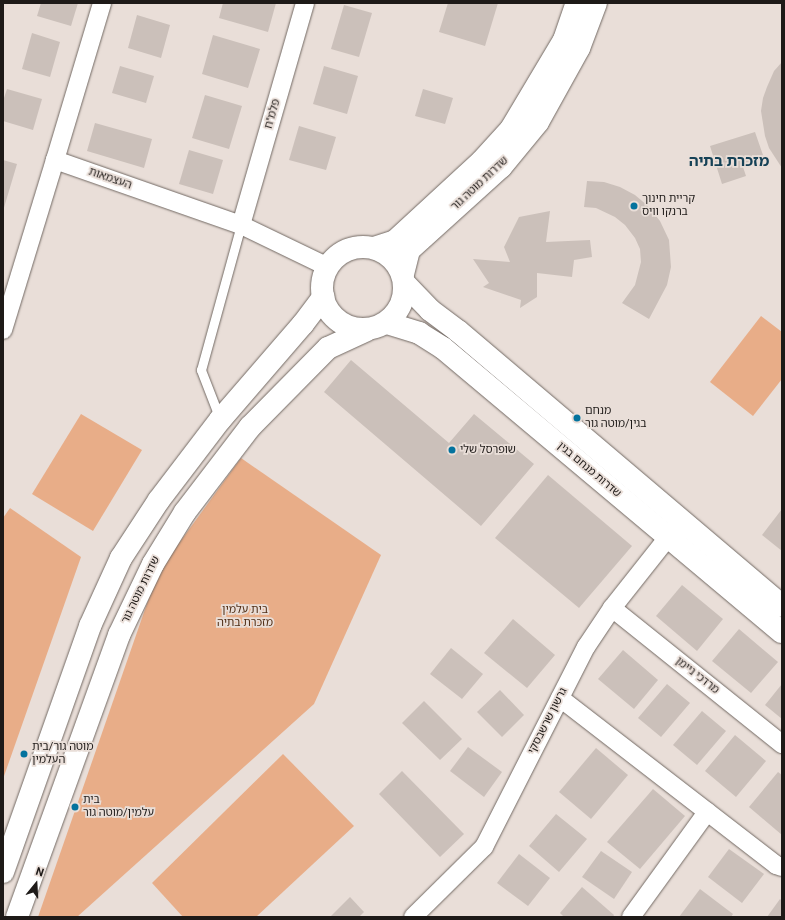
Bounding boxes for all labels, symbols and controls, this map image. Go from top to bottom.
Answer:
street label: פלמ"ח [262,98,284,130]
district label: מזכרת בתיה [689,153,769,171]
street label: שדרות מוטה גור [449,154,511,214]
street label: העצמאות [87,166,133,192]
place label: קריית חינוך ברנקו וויס [642,193,695,219]
marker: קריית חינוך ברנקו וויס [629,201,639,211]
place label: מנחם בגין/מוטה גור [585,405,646,431]
marker: מנחם בגין/מוטה גור [572,413,582,423]
street label: שדרות מנחם בגין [555,440,623,500]
place label: שופרסל שלי [460,443,516,457]
marker: שופרסל שלי [447,445,457,455]
street label: שדרות מוטה גור [119,554,163,626]
park label: בית עלמין מזכרת בתיה [217,604,273,630]
street label: מרדכי ניימן [673,655,721,697]
street label: גרשון שרשבסקי [526,686,570,756]
place label: מוטה גור/בית העלמין [32,741,93,767]
marker: מוטה גור/בית העלמין [19,749,29,759]
place label: בית עלמין/מוטה גור [83,794,154,820]
marker: בית עלמין/מוטה גור [70,802,80,812]
north arrow [16,864,56,904]
text: N [34,865,46,879]

